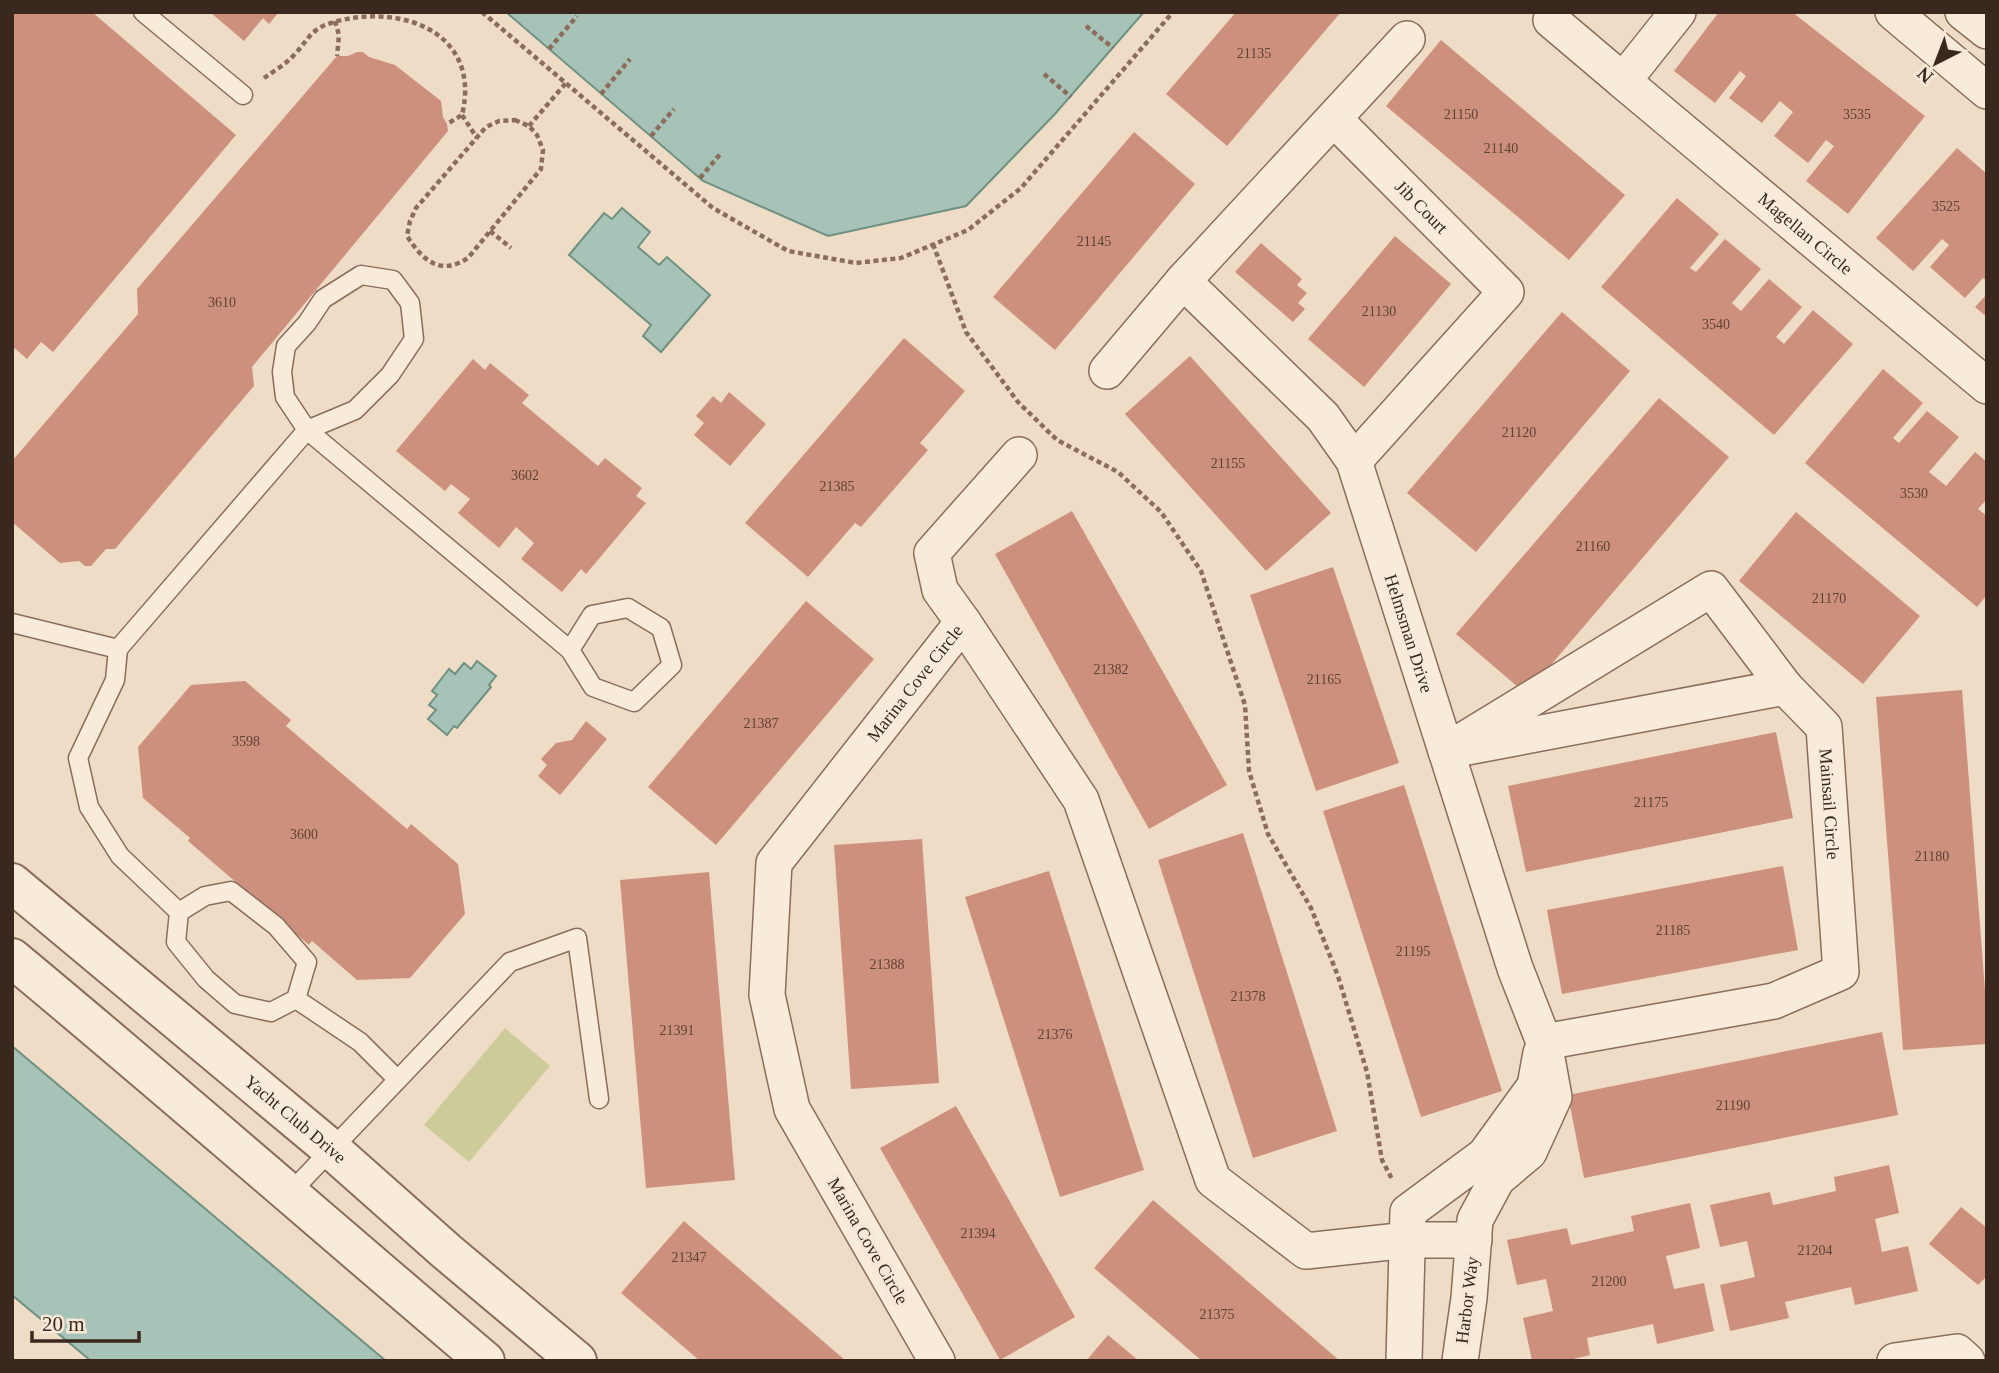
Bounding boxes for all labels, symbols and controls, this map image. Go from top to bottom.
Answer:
north arrow [1901,28,1971,98]
house number: 21135 [1237,46,1271,61]
text: N [1913,63,1937,88]
house number: 21150 [1444,107,1478,122]
house number: 3535 [1843,107,1871,122]
house number: 21140 [1484,141,1518,156]
street label: Jib Court [1391,176,1452,238]
street label: Magellan Circle [1754,189,1856,279]
house number: 3525 [1932,199,1960,214]
house number: 21145 [1077,234,1111,249]
house number: 3610 [208,295,236,310]
house number: 21130 [1362,304,1396,319]
house number: 3540 [1702,317,1730,332]
house number: 21120 [1502,425,1536,440]
house number: 21155 [1211,456,1245,471]
house number: 3602 [511,468,539,483]
house number: 21385 [820,479,855,494]
house number: 3530 [1900,486,1928,501]
house number: 21160 [1576,539,1610,554]
street label: Helmsman Drive [1381,572,1437,695]
house number: 21170 [1812,591,1846,606]
street label: Marina Cove Circle [863,621,967,746]
house number: 21382 [1094,662,1129,677]
house number: 21165 [1307,672,1341,687]
house number: 21387 [744,716,779,731]
house number: 3598 [232,734,260,749]
street label: Mainsail Circle [1816,748,1843,860]
house number: 21175 [1634,795,1668,810]
house number: 3600 [290,827,318,842]
house number: 21180 [1915,849,1949,864]
house number: 21185 [1656,923,1690,938]
house number: 21195 [1396,944,1430,959]
house number: 21388 [870,957,905,972]
house number: 21378 [1231,989,1266,1004]
house number: 21391 [660,1023,695,1038]
house number: 21376 [1038,1027,1073,1042]
street label: Yacht Club Drive [241,1071,350,1168]
house number: 21190 [1716,1098,1750,1113]
street label: Marina Cove Circle [824,1174,912,1308]
house number: 21394 [961,1226,996,1241]
house number: 21204 [1798,1243,1833,1258]
house number: 21347 [672,1250,707,1265]
street label: Harbor Way [1452,1255,1482,1345]
house number: 21200 [1592,1274,1627,1289]
scale bar [32,1300,138,1344]
house number: 21375 [1200,1307,1235,1322]
text: 20 m [42,1312,85,1336]

